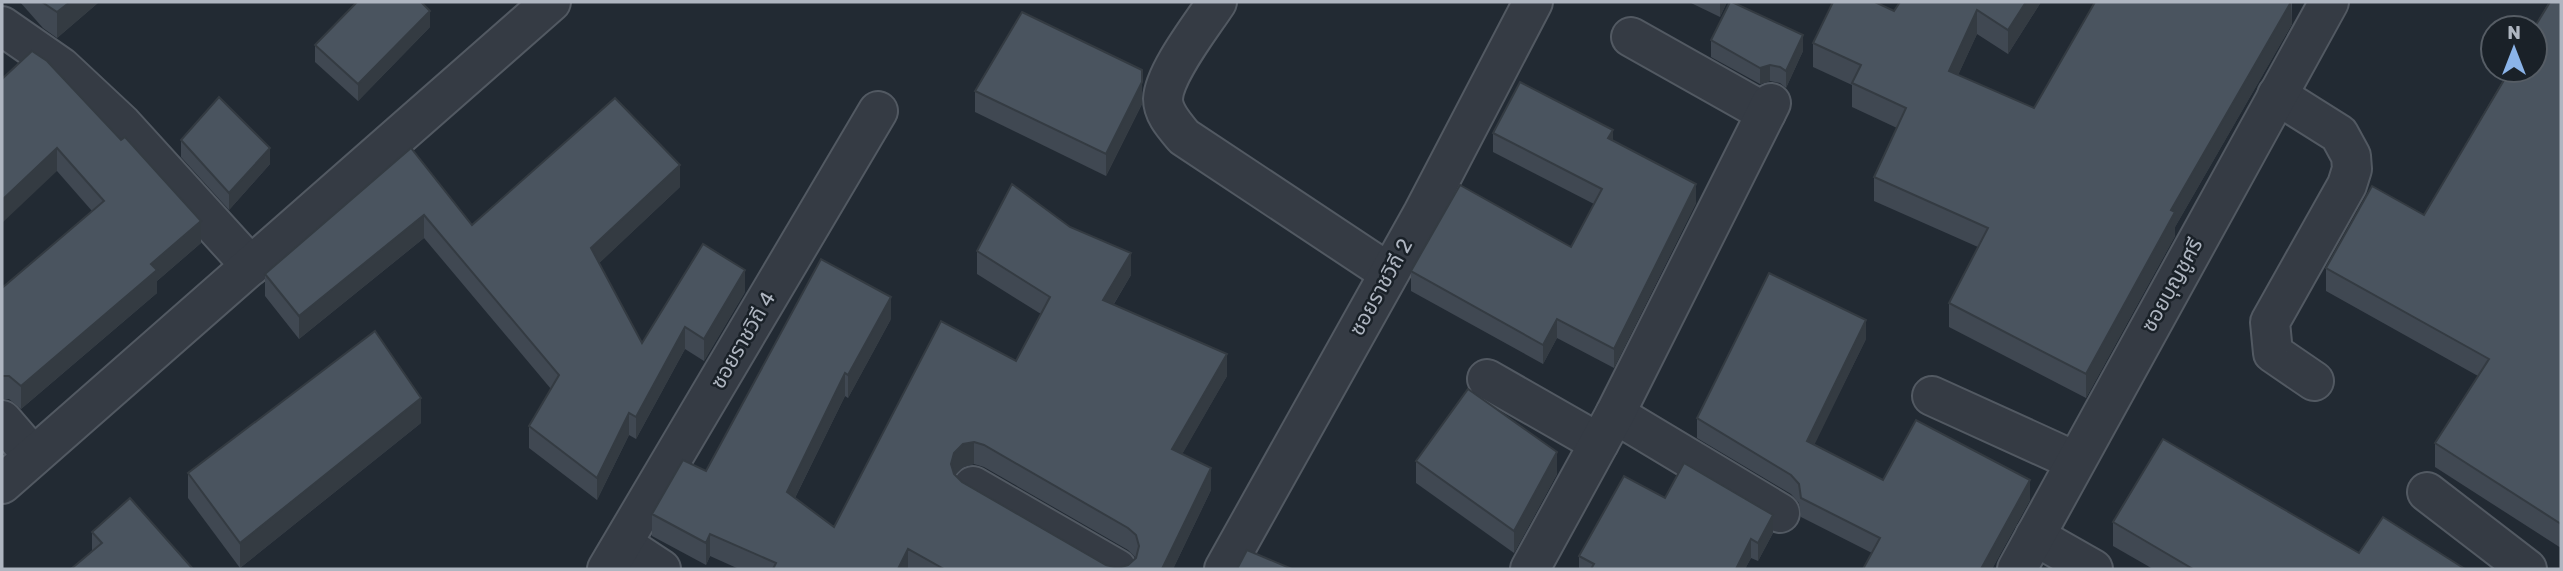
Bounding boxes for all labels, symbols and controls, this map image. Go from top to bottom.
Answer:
north arrow [2479,14,2549,84]
text: N [2507,21,2521,44]
street label: ซอยราชวิถี 2 [1344,234,1417,340]
street label: ซอยบุญชูศรี [2136,234,2208,336]
street label: ซอยราชวิถี 4 [705,287,780,393]

